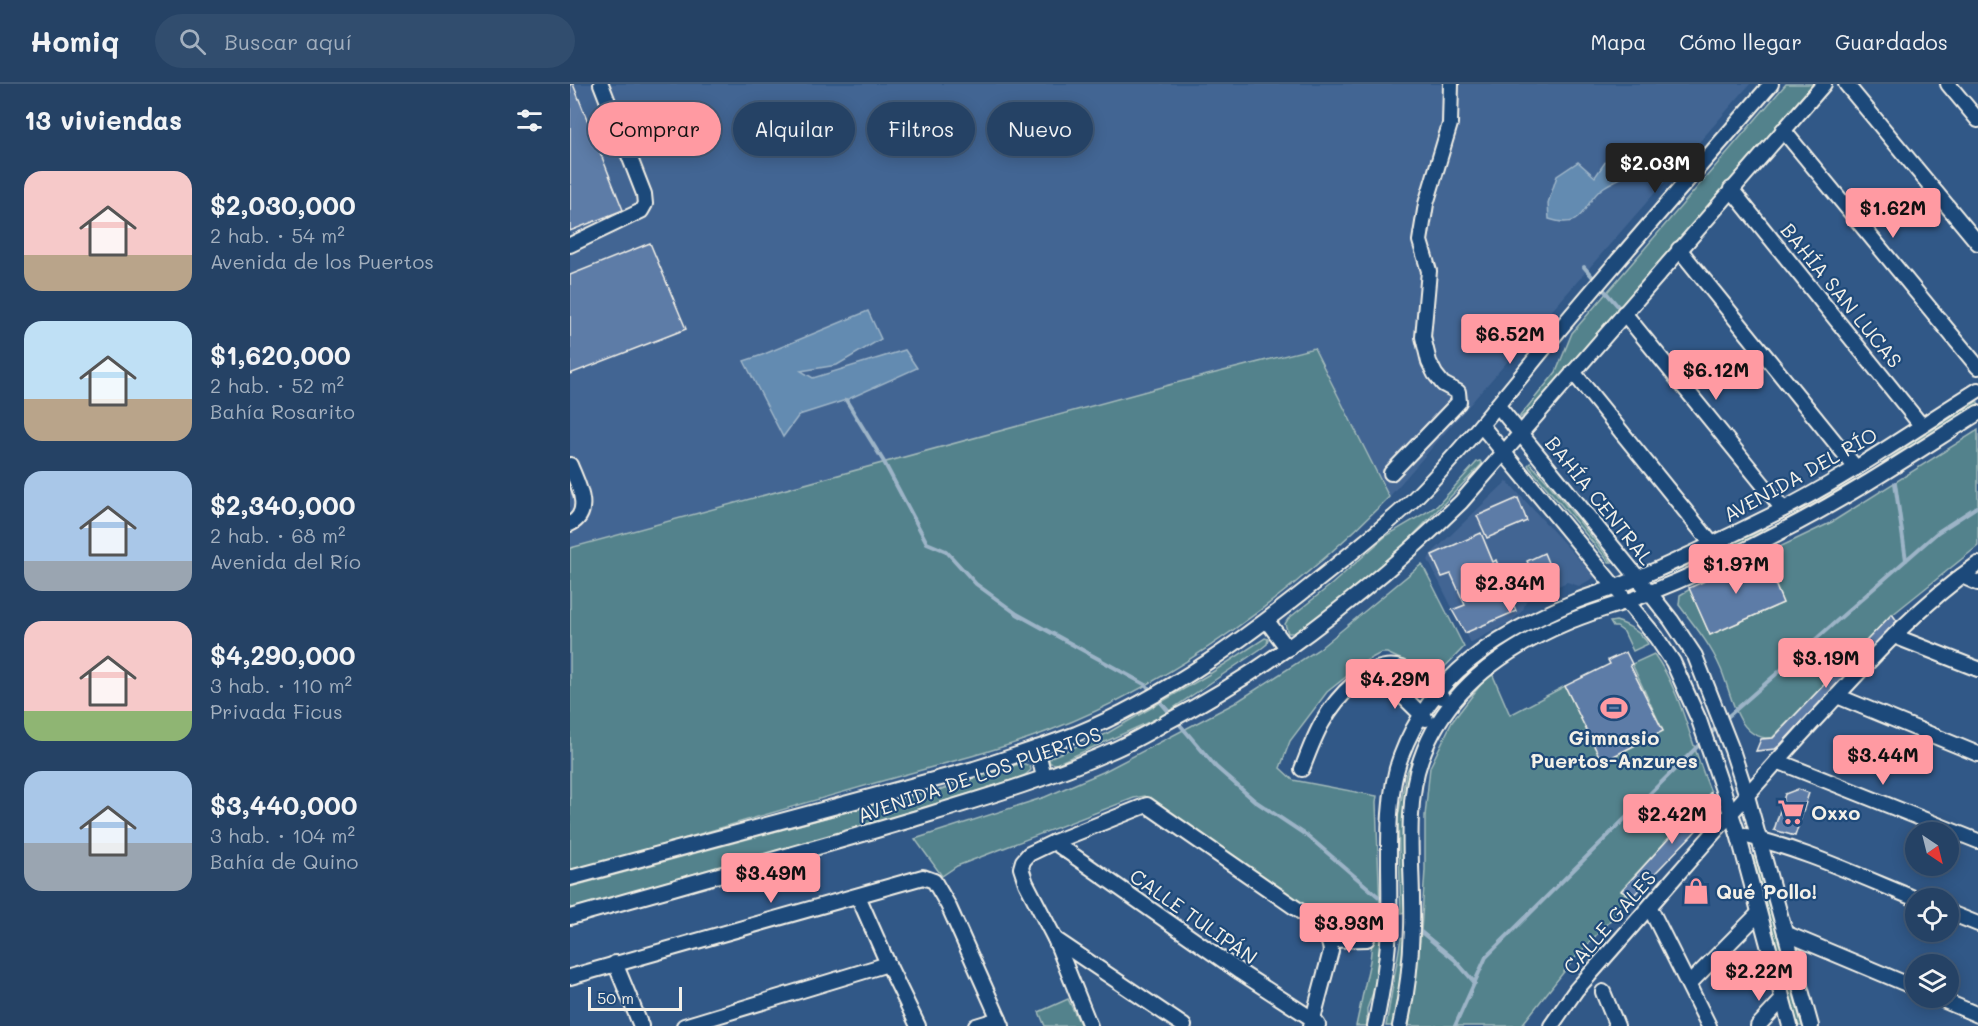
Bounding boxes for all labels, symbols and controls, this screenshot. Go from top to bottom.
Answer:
search box [155,14,575,68]
text: Homiq [30,23,119,59]
icon: search [176,25,209,58]
text: Buscar aquí [224,27,352,56]
text: Mapa [1590,28,1646,55]
text: Cómo llegar [1679,28,1802,55]
text: Guardados [1835,28,1948,55]
chip: Comprar [588,102,721,156]
chip: Alquilar [733,102,855,156]
chip: Filtros [867,102,975,156]
chip: Nuevo [987,102,1093,156]
text: 13 viviendas [24,103,182,137]
icon: filters [513,104,546,137]
pin: $2.03M [1606,143,1704,194]
text: $2.03M [1620,149,1690,175]
text: $2,030,000 [210,188,356,222]
pin: $1.62M [1844,188,1942,239]
text: $1.62M [1860,194,1926,220]
icon: home [72,195,144,267]
street label: BAHÍA SAN LUCAS [1776,217,1908,373]
text: 2 hab. · 54 m² [210,222,345,248]
text: Avenida de los Puertos [210,248,434,274]
pin: $6.52M [1461,314,1559,365]
text: $6.52M [1475,320,1545,346]
text: $1,620,000 [210,338,351,372]
icon: home [72,345,144,417]
pin: $6.12M [1667,350,1765,401]
text: $6.12M [1683,356,1749,382]
text: 2 hab. · 52 m² [210,372,344,398]
text: Bahía Rosarito [210,398,355,424]
street label: AVENIDA DEL RÍO [1718,421,1882,527]
street label: BAHÍA CENTRAL [1540,430,1660,570]
text: $2,340,000 [210,488,356,522]
icon: home [72,495,144,567]
text: 2 hab. · 68 m² [210,522,346,548]
pin: $1.97M [1687,544,1785,595]
text: Avenida del Río [210,548,361,574]
text: $1.97M [1703,550,1769,576]
pin: $2.34M [1461,563,1559,614]
text: $2.34M [1475,569,1545,595]
text: $4,290,000 [210,638,356,672]
pin: $3.19M [1777,638,1875,689]
text: $3.19M [1792,644,1860,670]
icon: home [72,645,144,717]
pin: $4.29M [1346,659,1444,710]
text: $4.29M [1360,665,1430,691]
text: 3 hab. · 110 m² [210,672,352,698]
sports icon: Gimnasio Puertos-Anzures [1599,693,1629,723]
text: Privada Ficus [210,698,343,724]
street label: AVENIDA DE LOS PUERTOS [854,720,1104,828]
place label: Gimnasio Puertos-Anzures [1530,724,1698,773]
pin: $3.44M [1834,735,1932,786]
text: $3.44M [1847,741,1919,767]
text: $3,440,000 [210,788,357,822]
pin: $2.42M [1623,794,1721,845]
icon: home [72,795,144,867]
supermarket icon: Oxxo [1776,797,1806,827]
place label: Oxxo [1811,799,1860,825]
text: $2.42M [1637,800,1707,826]
text: 3 hab. · 104 m² [210,822,355,848]
north arrow [1905,822,1959,876]
map controls [1905,822,1959,1008]
text: Bahía de Quino [210,848,358,874]
pin: $3.49M [722,853,820,904]
text: $3.49M [735,859,807,885]
street label: CALLE TULIPÁN [1125,862,1263,970]
street label: CALLE GALES [1557,865,1661,979]
shop icon: Qué Pollo! [1681,876,1711,906]
place label: Qué Pollo! [1716,878,1817,904]
button: locate [1905,888,1959,942]
pin: $3.93M [1300,903,1398,954]
text: $3.93M [1314,909,1384,935]
pin: $2.22M [1710,951,1808,1002]
button: layers [1905,954,1959,1008]
text: $2.22M [1725,957,1793,983]
scale bar [588,984,682,1012]
text: 50 m [597,987,634,1008]

